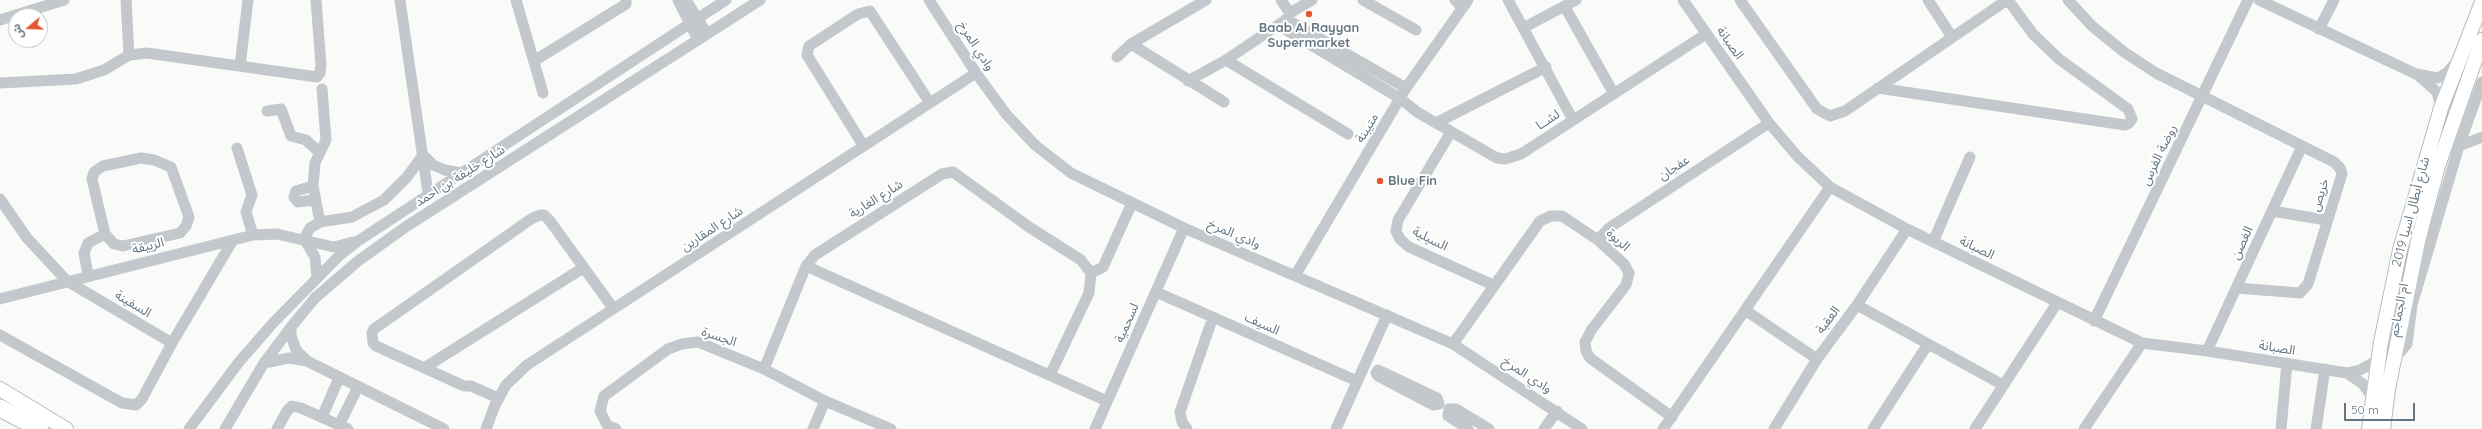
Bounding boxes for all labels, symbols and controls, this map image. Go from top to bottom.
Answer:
north arrow [8,8,48,48]
marker: Baab Al Rayyan Supermarket [1304,9,1314,19]
street label: وادي المرخ [954,18,998,74]
place label: Baab Al Rayyan Supermarket [1259,20,1359,51]
text: ش [9,22,27,41]
street label: الصبانة [1713,23,1747,63]
street label: لشــا [1533,107,1563,133]
street label: متيبنة [1352,110,1382,146]
street label: روضة الفرس [2138,122,2180,188]
street label: شارع خليفة بن احمد [412,142,508,210]
street label: عفجان [1656,152,1692,184]
street label: شارع أبطال اسيا 2019 [2389,155,2433,269]
place label: Blue Fin [1388,173,1437,189]
street label: شارع الغارية [846,176,906,222]
marker: Blue Fin [1375,176,1385,186]
street label: خريص [2307,176,2333,214]
street label: شارع المقارين [678,203,746,255]
street label: وادي المرخ [1205,216,1263,252]
street label: السيلية [1410,224,1450,254]
street label: الغصن [2228,224,2256,262]
street label: الربوة [1603,225,1633,255]
street label: الصبانة [1957,233,1997,263]
street label: الربيقة [130,235,166,257]
street label: ام الجماجم [2386,282,2412,338]
street label: السفينة [112,287,154,321]
street label: لسحمية [1111,301,1143,345]
street label: العقبة [1813,303,1843,337]
street label: السيف [1242,309,1282,339]
street label: الجسرة [700,324,738,350]
street label: الصبانة [2258,337,2296,359]
street label: وادي المرخ [1499,353,1555,397]
scale bar [2346,395,2417,421]
text: 50 m [2351,402,2379,417]

